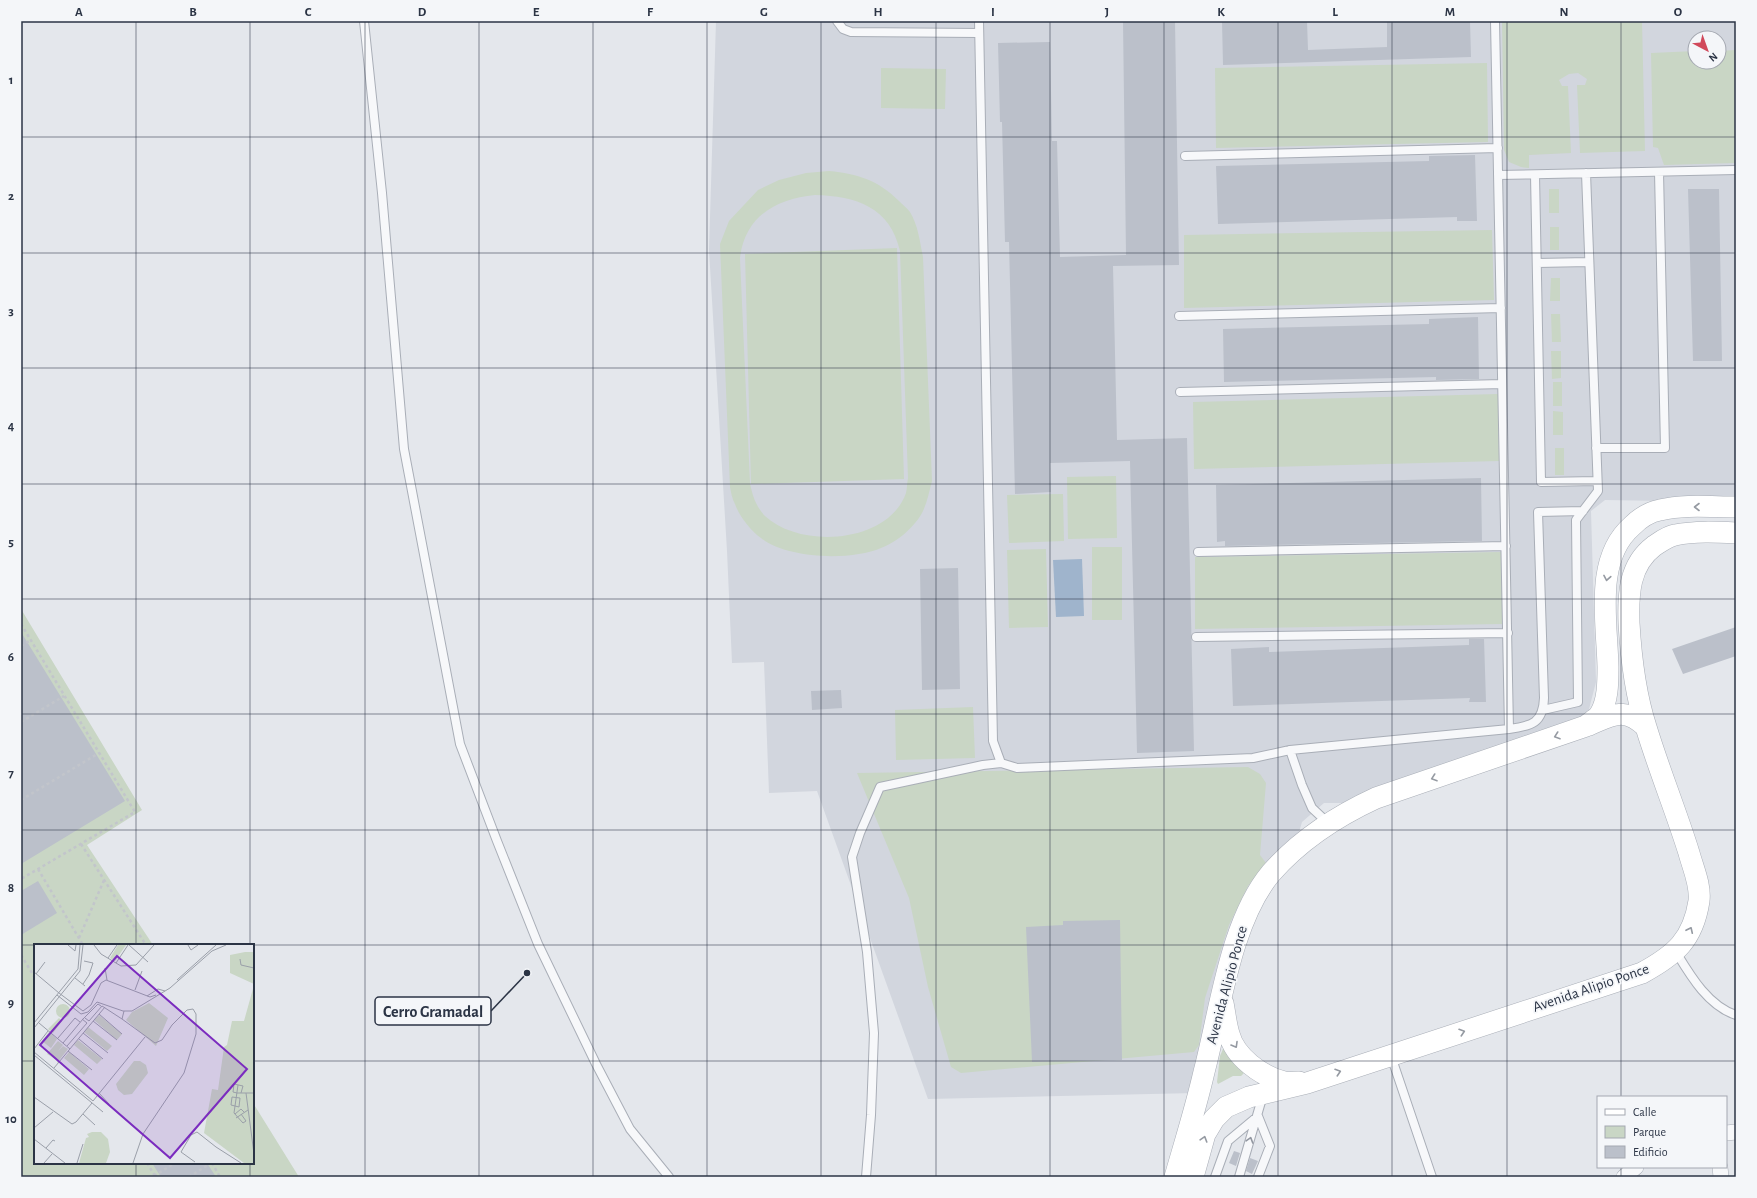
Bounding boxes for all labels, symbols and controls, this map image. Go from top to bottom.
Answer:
text: A [75,6,83,19]
text: B [189,6,197,19]
text: C [305,6,312,19]
text: D [418,6,427,19]
text: E [533,6,540,19]
text: F [647,6,654,19]
text: G [760,6,768,19]
text: H [873,6,883,19]
text: I [991,6,995,19]
text: J [1105,6,1109,19]
text: K [1217,6,1225,19]
text: L [1332,6,1338,19]
text: M [1445,6,1455,19]
text: N [1559,6,1569,19]
text: O [1674,6,1683,19]
north arrow [1687,30,1727,70]
text: N [1707,51,1720,64]
text: 1 [9,74,13,87]
text: 2 [8,190,14,203]
text: 3 [8,305,14,318]
text: 4 [8,420,15,433]
one-way arrow [1694,503,1700,511]
text: 5 [8,536,14,549]
one-way arrow [1603,575,1612,581]
text: 6 [8,651,14,664]
one-way arrow [1554,731,1561,739]
text: 7 [8,767,14,780]
one-way arrow [1431,773,1438,781]
text: 8 [8,882,14,895]
street label: Avenida Alipio Ponce [1204,924,1250,1046]
one-way arrow [1685,926,1693,934]
inset map [34,944,254,1164]
street label: Avenida Alipio Ponce [1531,961,1651,1015]
text: 9 [8,997,14,1010]
callout: Cerro Gramadal [375,997,491,1025]
text: Cerro Gramadal [383,1004,483,1020]
one-way arrow [1458,1028,1465,1037]
one-way arrow [1230,1041,1237,1048]
one-way arrow [1335,1068,1342,1077]
legend [1597,1096,1727,1168]
text: Calle [1633,1106,1656,1118]
text: 10 [5,1113,17,1126]
text: Parque [1633,1126,1666,1138]
one-way arrow [1199,1136,1208,1143]
one-way arrow [1245,1136,1254,1143]
text: Edificio [1633,1146,1668,1158]

